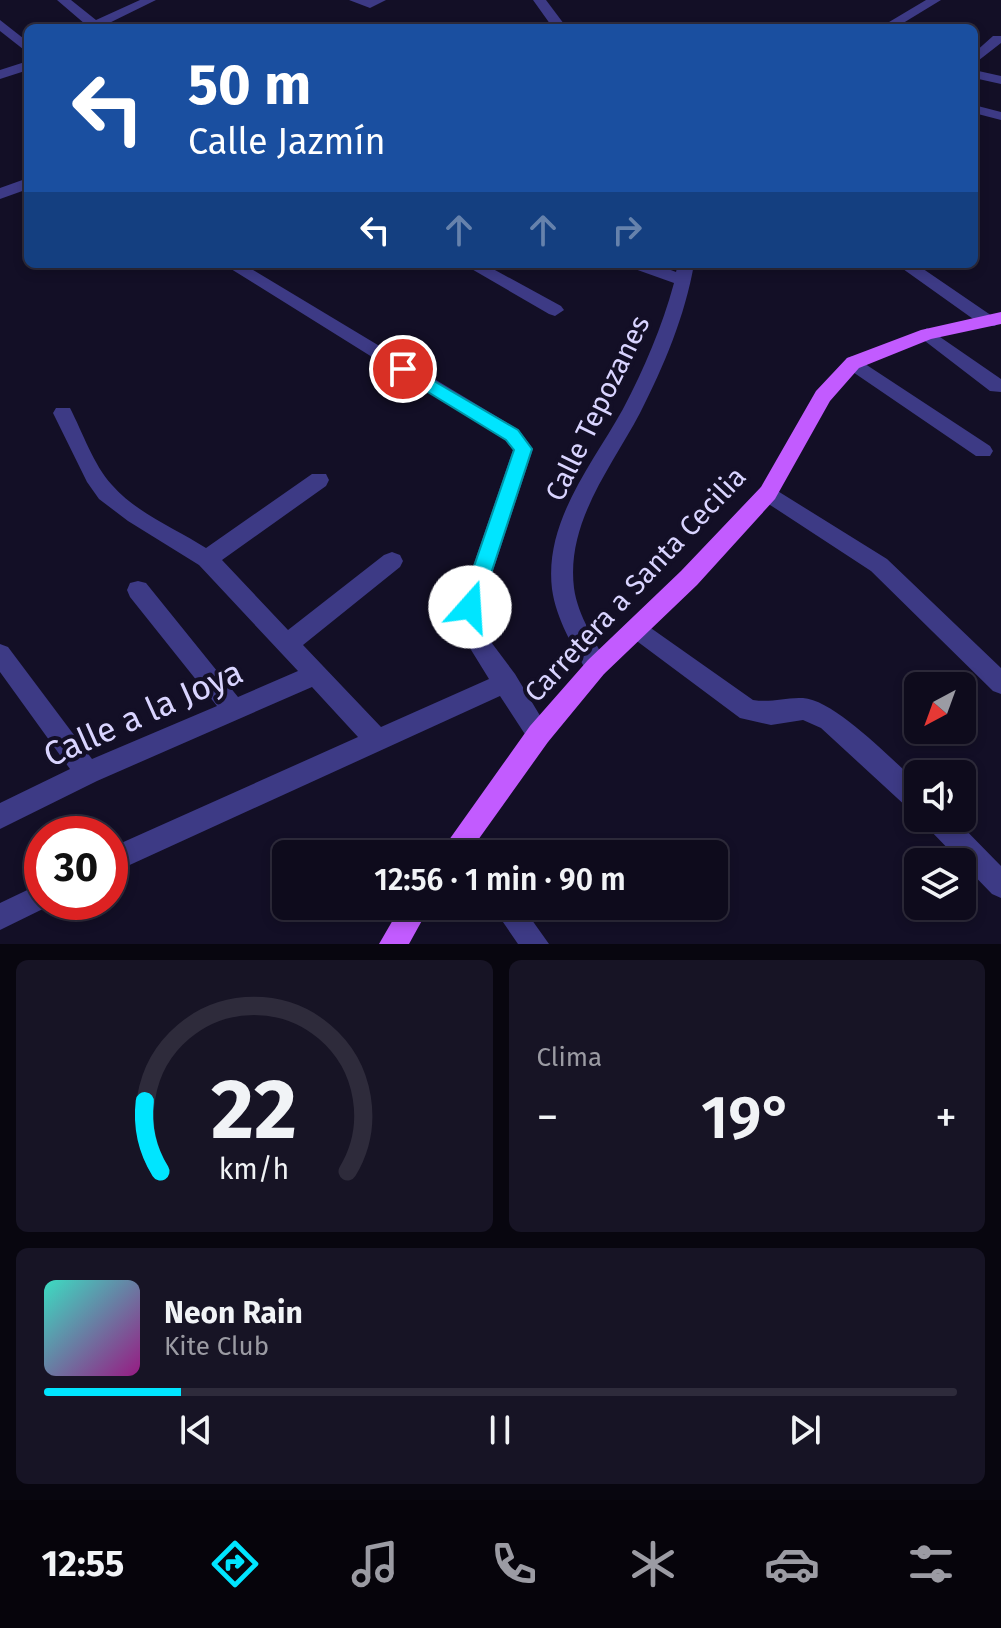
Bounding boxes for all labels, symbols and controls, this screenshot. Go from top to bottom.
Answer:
text: 50 m [188,52,311,119]
icon: left [56,56,160,160]
text: Calle Jazmín [188,120,386,164]
icon: left [353,208,397,252]
icon: ahead [437,208,481,252]
icon: ahead [521,208,565,252]
icon: right [605,208,649,252]
street label: Calle Tepozanes [538,310,657,506]
pin [369,335,437,403]
icon: arrive [381,347,425,391]
street label: Carretera a Santa Cecilia [518,460,753,709]
position arrow [428,565,512,649]
street label: Calle a la Joya [37,651,249,776]
north arrow [904,672,976,744]
map controls [904,672,976,920]
button: sound [904,760,976,832]
speed limit sign: 30 [24,816,128,920]
button: layers [904,848,976,920]
text: 12:56 · 1 min · 90 m [374,862,626,898]
text: Clima [537,1042,602,1073]
text: 22 [211,1060,297,1160]
text: 19° [701,1082,793,1154]
text: − [537,1091,559,1144]
text: + [935,1091,957,1144]
text: km/h [219,1152,290,1187]
text: Neon Rain [164,1295,303,1331]
text: Kite Club [164,1331,269,1362]
icon: previous [174,1408,218,1452]
icon: pause [478,1408,522,1452]
icon: next [783,1408,827,1452]
icon: directions [207,1536,263,1592]
icon: music [347,1536,403,1592]
icon: phone [486,1536,542,1592]
icon: climate [625,1536,681,1592]
icon: car [764,1536,820,1592]
icon: filters [903,1536,959,1592]
text: 12:55 [42,1542,124,1586]

